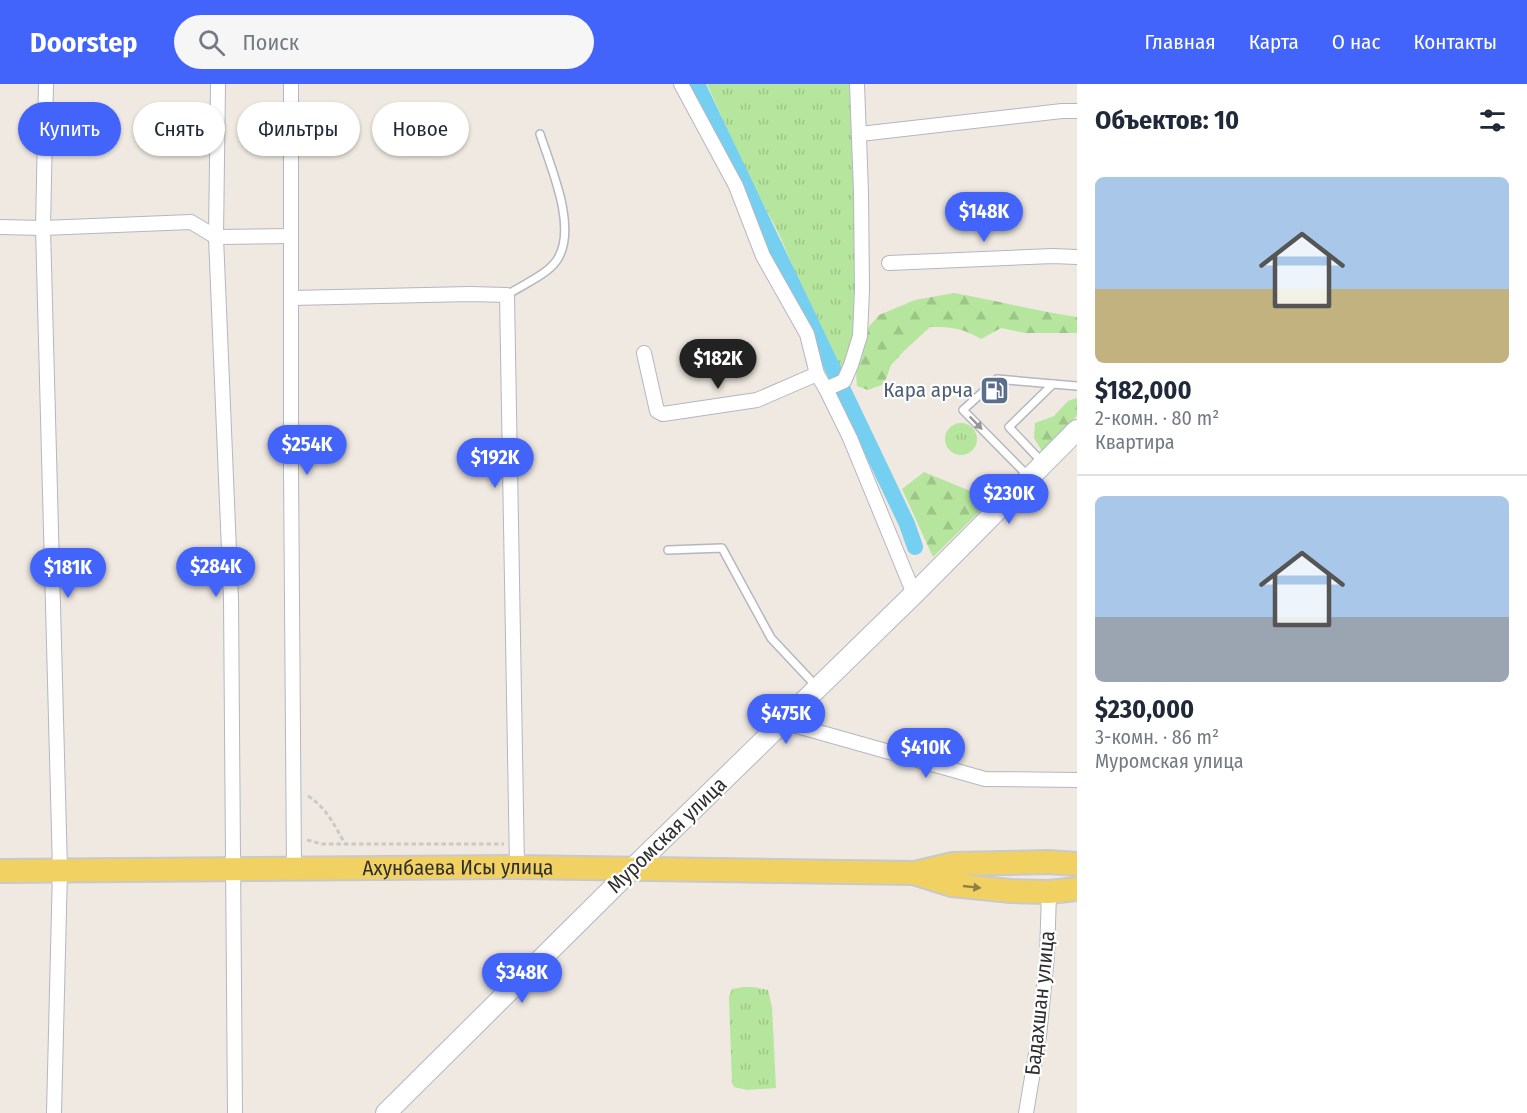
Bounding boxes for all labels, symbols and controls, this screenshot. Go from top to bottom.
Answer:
search box [174,15,594,69]
text: Doorstep [30,26,138,59]
icon: search [195,26,228,59]
text: Поиск [243,29,299,56]
text: Главная [1145,29,1216,55]
text: Карта [1249,29,1299,55]
text: О нас [1332,29,1380,55]
text: Контакты [1413,29,1497,55]
chip: Купить [18,102,121,156]
chip: Снять [133,102,225,156]
chip: Фильтры [237,102,360,156]
chip: Новое [372,102,469,156]
icon: filters [1476,104,1509,137]
text: Объектов: 10 [1095,105,1239,136]
pin: $148K [942,192,1026,243]
text: $148K [959,199,1009,223]
icon: home [1248,216,1356,324]
pin: $182K [676,339,760,390]
text: $182K [693,346,743,370]
fuel station icon: Кара арча [978,374,1010,406]
text: $182,000 [1095,375,1192,406]
place label: Кара арча [883,377,973,403]
text: 2-комн. · 80 m² [1095,406,1219,430]
one-way arrow [969,416,983,430]
pin: $254K [265,425,349,476]
text: Квартира [1095,430,1175,454]
text: $254K [282,432,332,456]
pin: $192K [453,438,537,489]
text: $192K [471,445,519,469]
pin: $230K [967,474,1051,525]
text: $230K [983,481,1035,505]
icon: home [1248,535,1356,643]
pin: $284K [174,547,258,598]
pin: $181K [26,548,110,599]
text: $284K [190,554,242,578]
text: $181K [44,555,92,579]
pin: $475K [744,694,828,745]
text: $230,000 [1095,694,1194,725]
text: $475K [761,701,811,725]
text: 3-комн. · 86 m² [1095,725,1219,749]
pin: $410K [884,728,968,779]
text: $410K [901,735,951,759]
text: Муромская улица [1095,749,1244,773]
street label: Муромская улица [602,771,732,899]
street label: Ахунбаева Исы улица [362,854,554,881]
one-way arrow [962,882,981,892]
street label: Бадахшан улица [1019,929,1061,1077]
pin: $348K [480,953,564,1004]
text: $348K [496,960,548,984]

